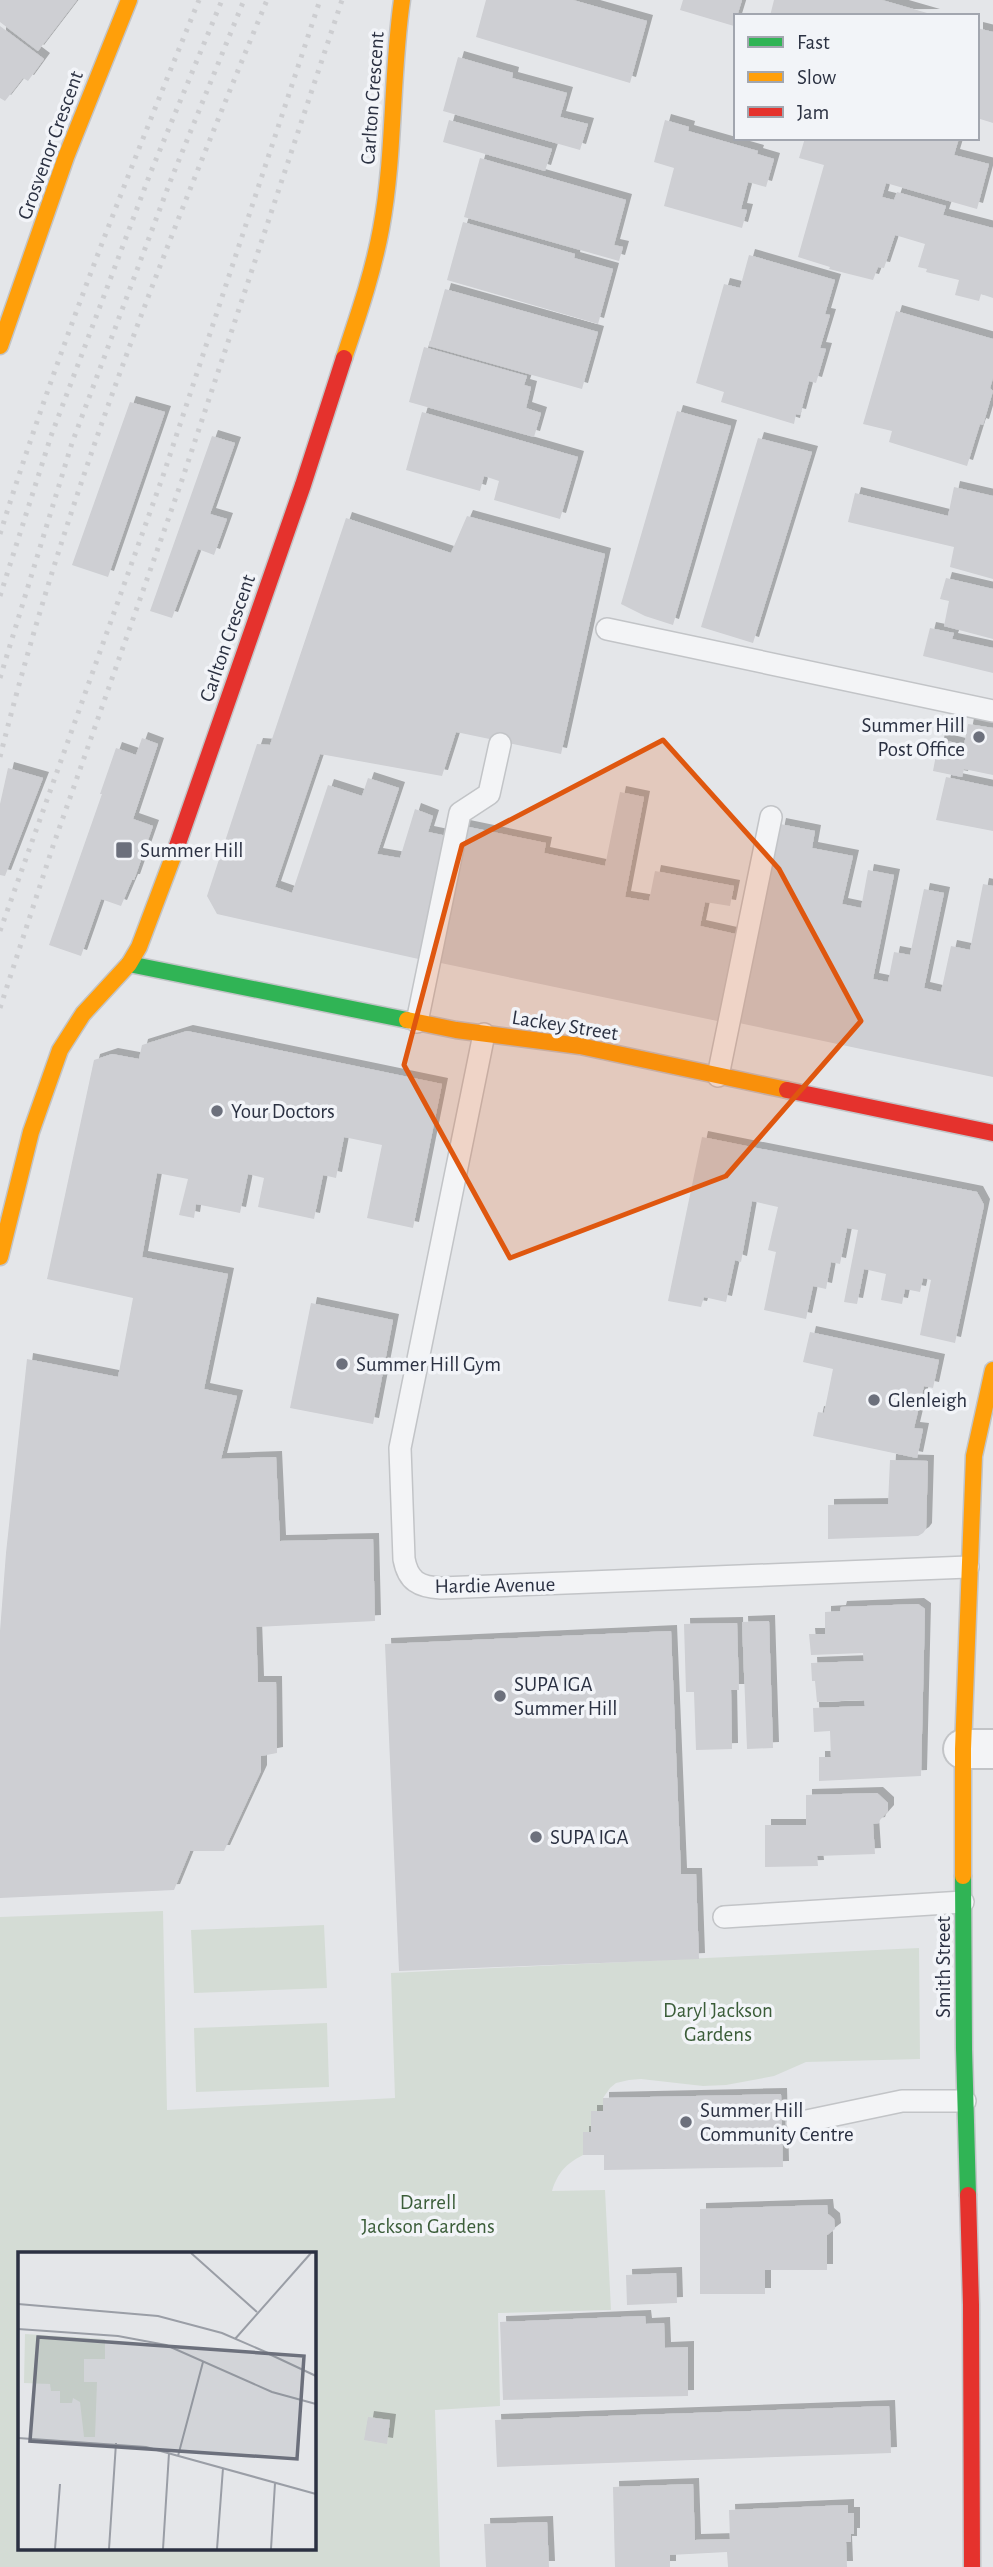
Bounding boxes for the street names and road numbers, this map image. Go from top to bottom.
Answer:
street label: Carlton Crescent [357,31,388,165]
street label: Grosvenor Crescent [14,68,87,222]
street label: Carlton Crescent [196,571,259,705]
street label: Lackey Street [510,1007,620,1044]
street label: Hardie Avenue [435,1574,555,1597]
street label: Smith Street [933,1916,954,2018]

